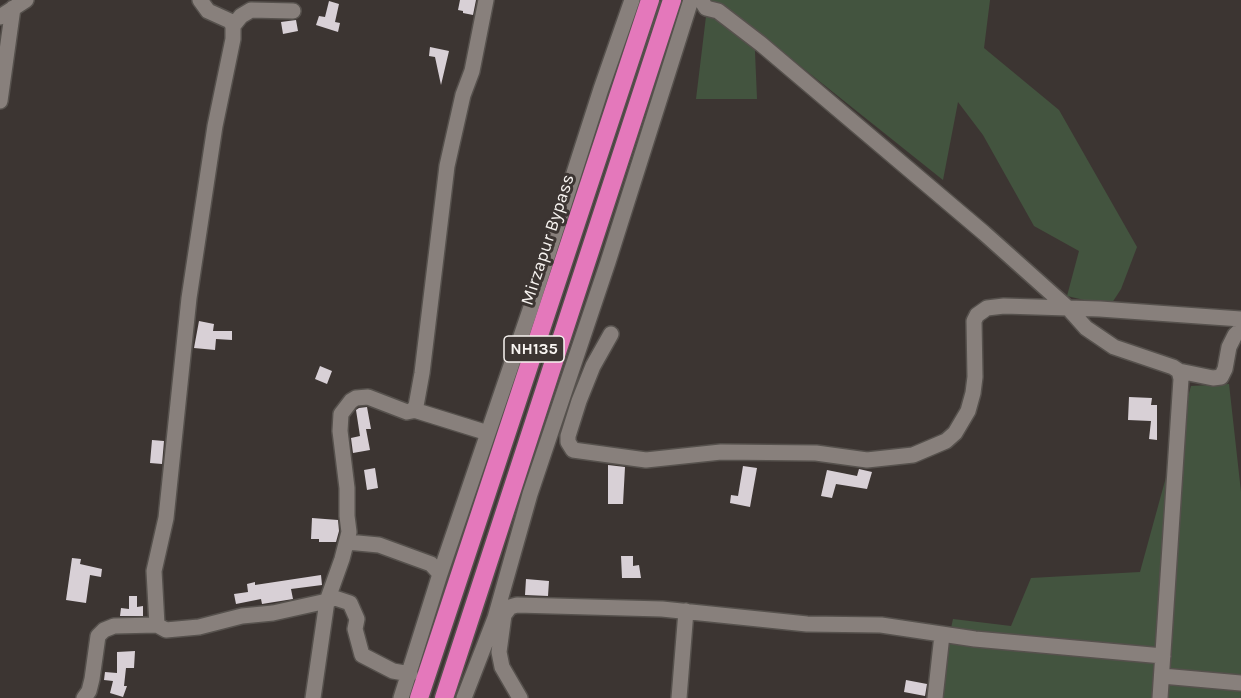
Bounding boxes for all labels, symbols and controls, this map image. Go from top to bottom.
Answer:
street label: Mirzapur Bypass [517,172,579,308]
road number: NH135 [504,336,564,362]

